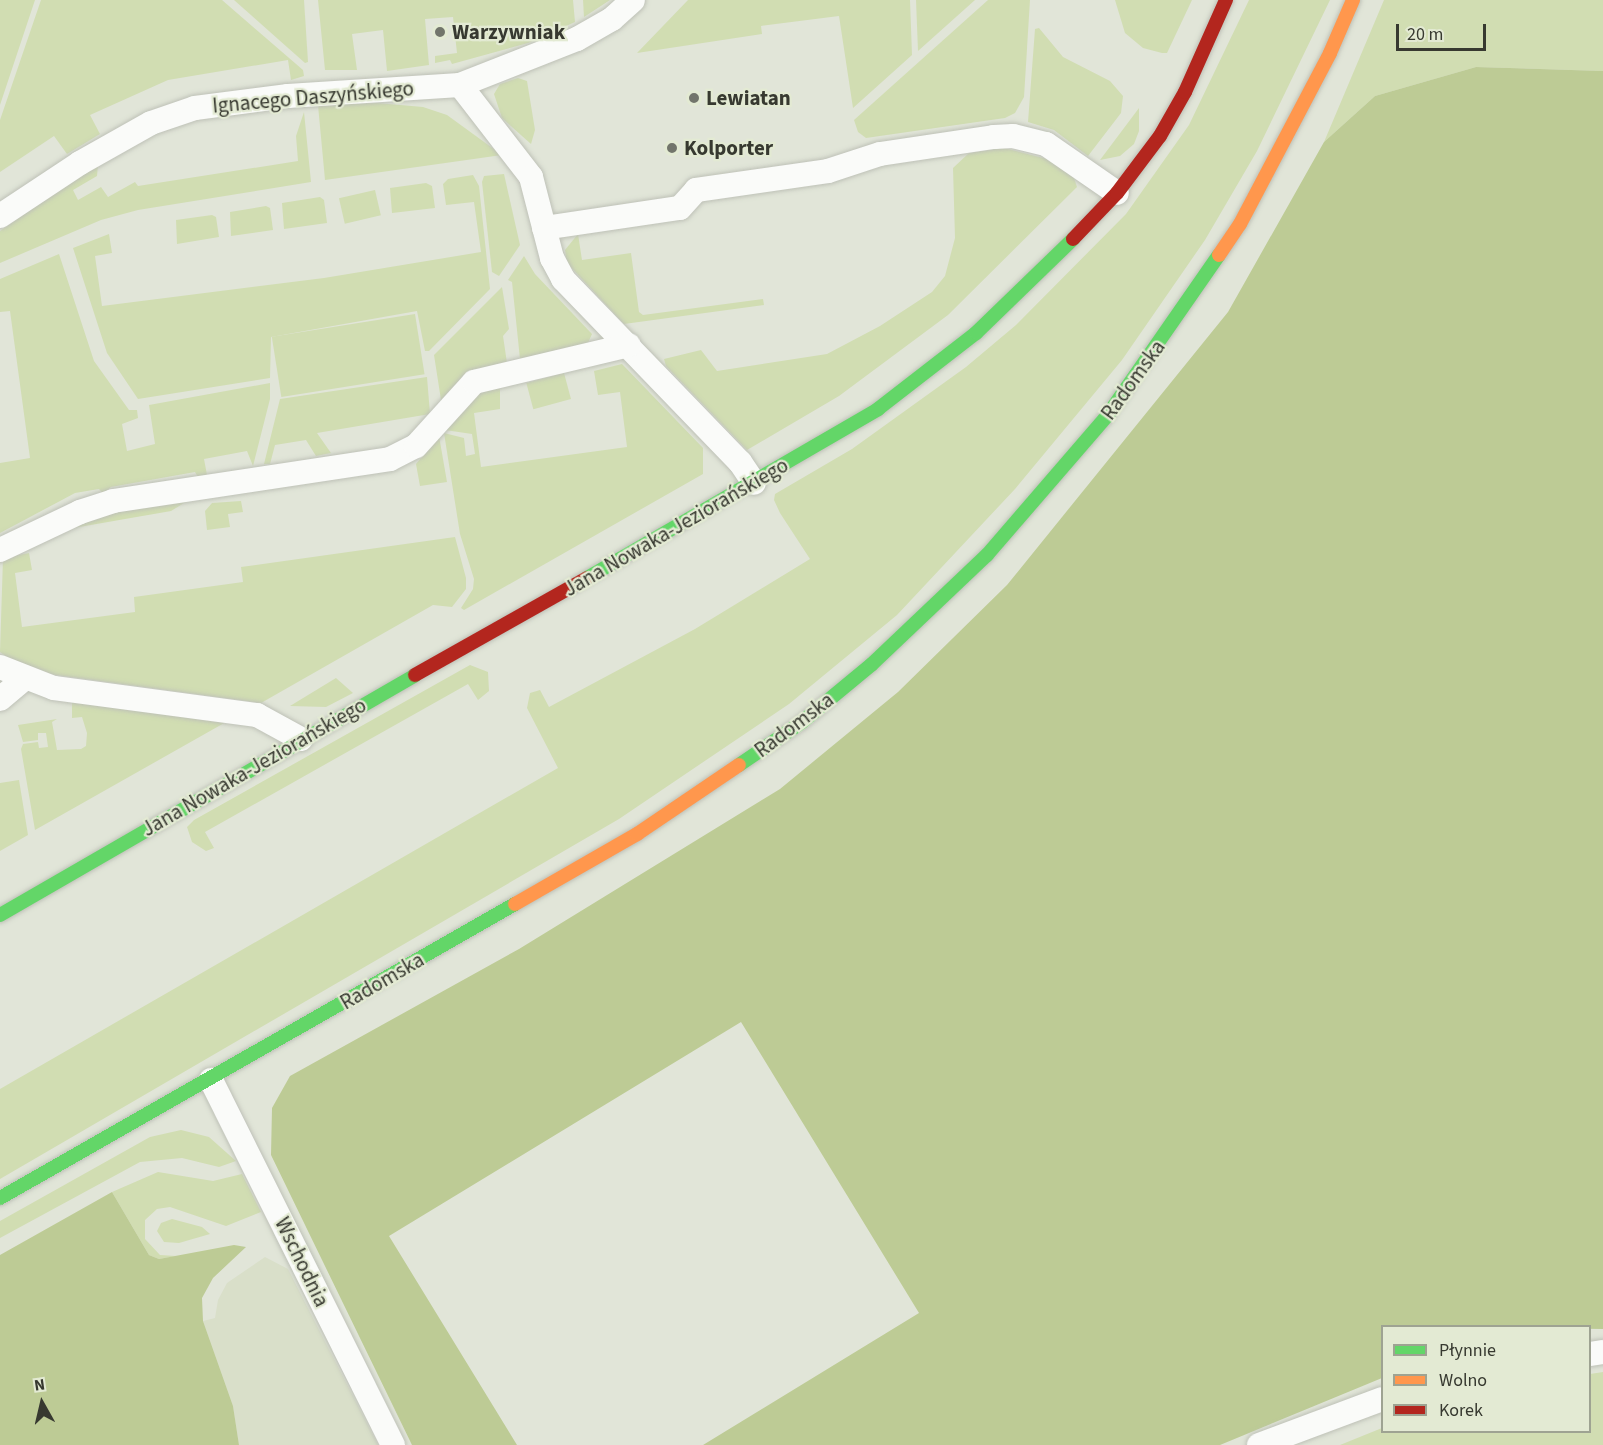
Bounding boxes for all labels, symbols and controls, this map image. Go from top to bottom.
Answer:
scale bar [1399,12,1489,50]
place label: Warzywniak [452,19,565,45]
text: 20 m [1407,22,1443,47]
marker: Warzywniak [433,25,447,39]
street label: Ignacego Daszyńskiego [211,76,415,118]
place label: Lewiatan [706,85,791,111]
marker: Lewiatan [687,91,701,105]
place label: Kolporter [684,135,773,161]
marker: Kolporter [665,141,679,155]
street label: Radomska [1096,335,1170,425]
street label: Jana Nowaka-Jeziorańskiego [559,452,793,602]
street label: Radomska [749,687,839,763]
street label: Jana Nowaka-Jeziorańskiego [137,692,371,842]
street label: Radomska [336,947,428,1015]
street label: Wschodnia [270,1213,334,1311]
legend [1381,1325,1591,1433]
text: Płynnie [1439,1338,1496,1363]
text: Wolno [1439,1368,1487,1393]
north arrow [12,1373,72,1433]
text: N [33,1374,46,1397]
text: Korek [1439,1398,1483,1423]

